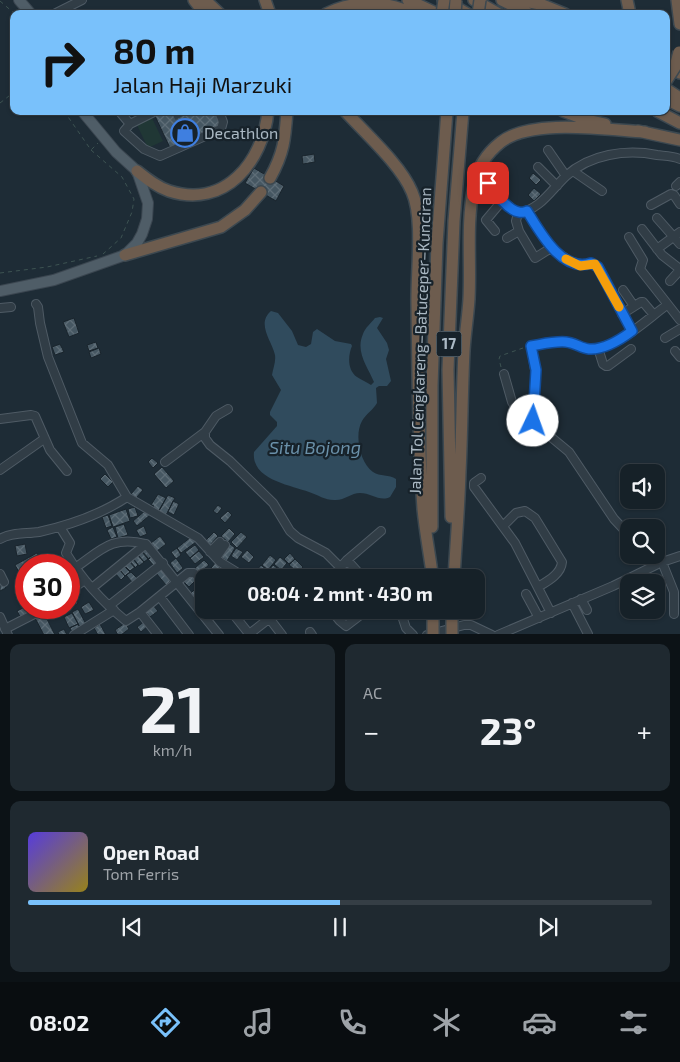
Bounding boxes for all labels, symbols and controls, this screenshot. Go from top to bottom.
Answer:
text: 80 m [113,29,195,71]
icon: right [30,30,95,95]
text: Jalan Haji Marzuki [113,71,292,97]
shop icon: Decathlon [170,118,200,148]
place label: Decathlon [204,123,278,142]
pin [467,162,509,204]
icon: arrive [474,169,502,197]
street label: Jalan Tol Cengkareng–Batuceper–Kunciran [405,187,434,495]
road number: 17 [436,332,462,356]
position arrow [506,394,558,446]
water label: Situ Bojong [269,436,361,458]
map controls [620,464,665,619]
button: sound [620,464,665,509]
button: search [620,519,665,564]
speed limit sign: 30 [15,554,80,619]
button: layers [620,574,665,619]
text: 08:04 · 2 mnt · 430 m [247,582,433,605]
text: 21 [140,668,205,746]
text: AC [363,683,382,702]
text: 23° [480,707,536,753]
text: − [363,714,379,748]
text: + [637,714,652,748]
text: km/h [153,740,192,759]
text: Open Road [103,841,199,864]
text: Tom Ferris [103,864,179,883]
icon: previous [118,913,146,941]
icon: pause [326,913,354,941]
icon: next [534,913,562,941]
icon: directions [148,1005,183,1040]
icon: music [241,1005,276,1040]
icon: phone [335,1005,370,1040]
icon: climate [429,1005,464,1040]
icon: car [522,1005,557,1040]
icon: filters [616,1005,651,1040]
text: 08:02 [29,1009,89,1035]

